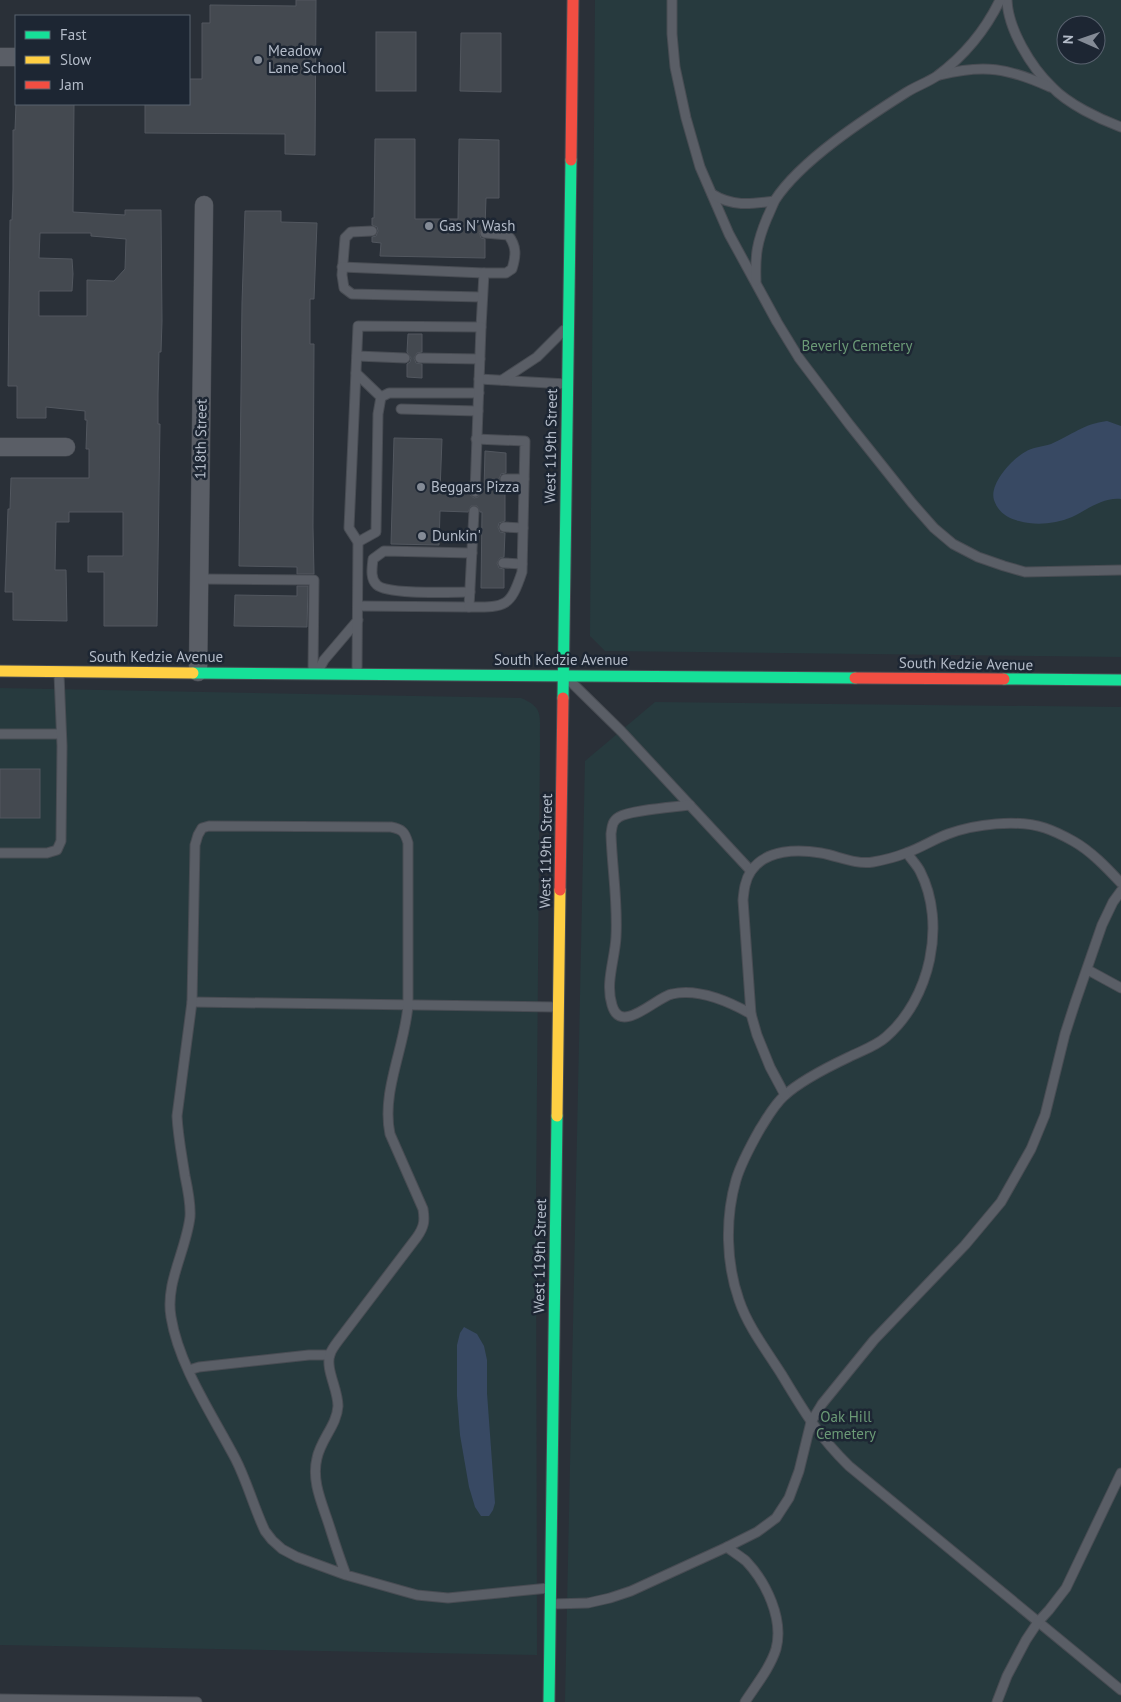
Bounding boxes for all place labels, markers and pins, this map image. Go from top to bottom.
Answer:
place label: Meadow Lane School [268,41,347,77]
marker: Meadow Lane School [252,54,264,66]
place label: Gas N' Wash [439,216,516,235]
marker: Gas N' Wash [423,220,435,232]
place label: Beggars Pizza [431,477,519,496]
marker: Beggars Pizza [415,481,427,493]
place label: Dunkin' [432,526,481,545]
marker: Dunkin' [416,530,428,542]

